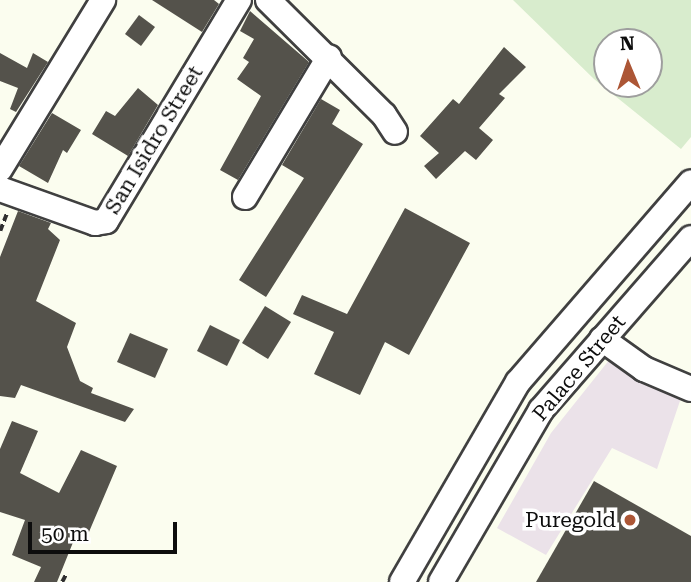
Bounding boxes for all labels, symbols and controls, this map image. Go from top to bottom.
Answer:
north arrow [593,28,663,98]
text: N [620,32,635,55]
street label: San Isidro Street [100,61,208,219]
street label: Palace Street [527,310,631,426]
place label: Puregold [525,507,616,533]
scale bar [32,508,180,552]
marker: Puregold [622,512,638,528]
text: 50 m [41,522,89,546]

